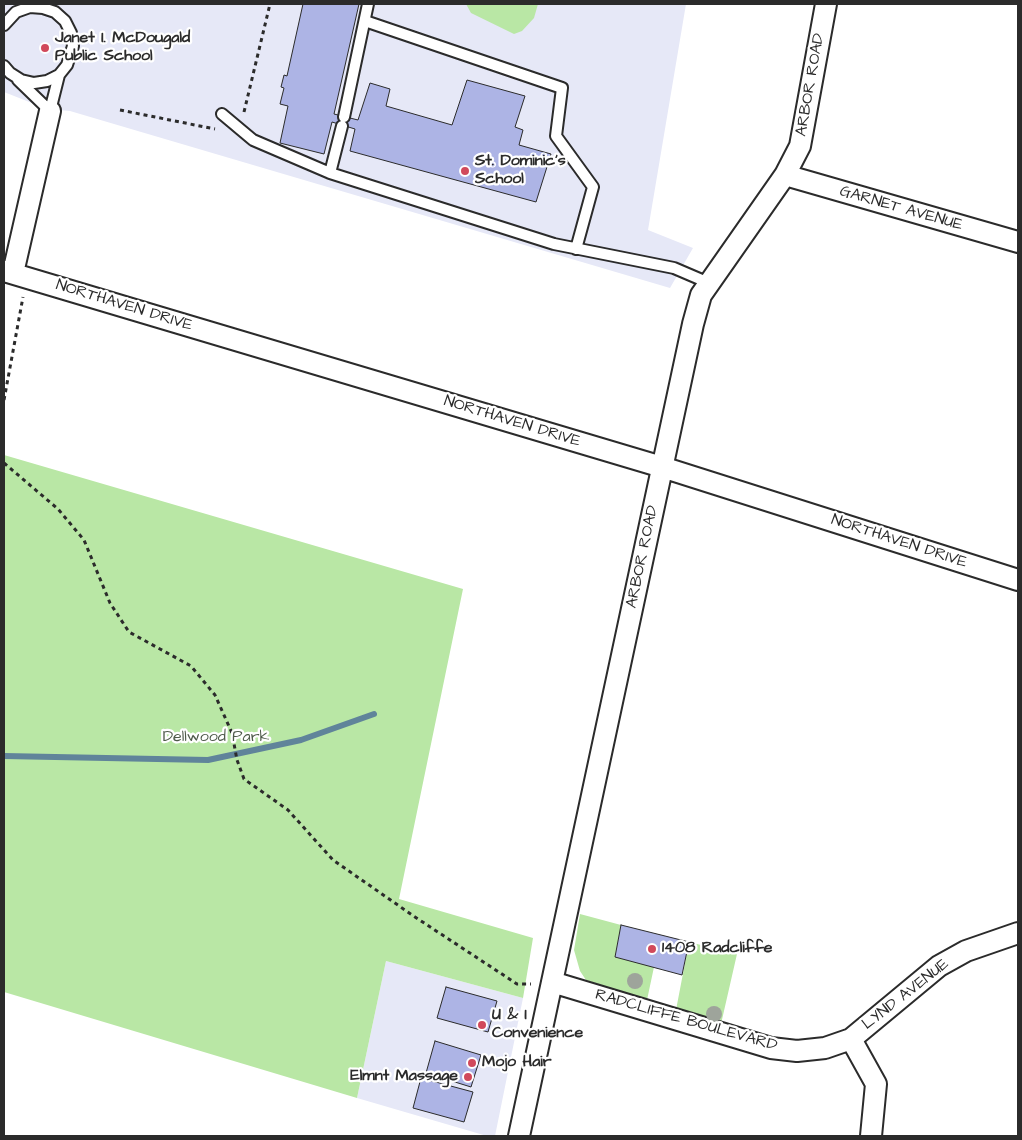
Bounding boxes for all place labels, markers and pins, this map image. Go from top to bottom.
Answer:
place label: Janet I. McDougald Public School [55,29,190,67]
marker: Janet I. McDougald Public School [39,42,51,54]
place label: St. Dominic's School [475,152,566,190]
marker: St. Dominic's School [459,165,471,177]
place label: 1408 Radcliffe [662,939,772,959]
marker: 1408 Radcliffe [646,943,658,955]
place label: U & I Convenience [492,1006,583,1044]
marker: U & I Convenience [476,1019,488,1031]
place label: Mojo Hair [482,1053,552,1073]
marker: Mojo Hair [466,1057,478,1069]
place label: Elmnt Massage [350,1067,458,1087]
marker: Elmnt Massage [462,1071,474,1083]

